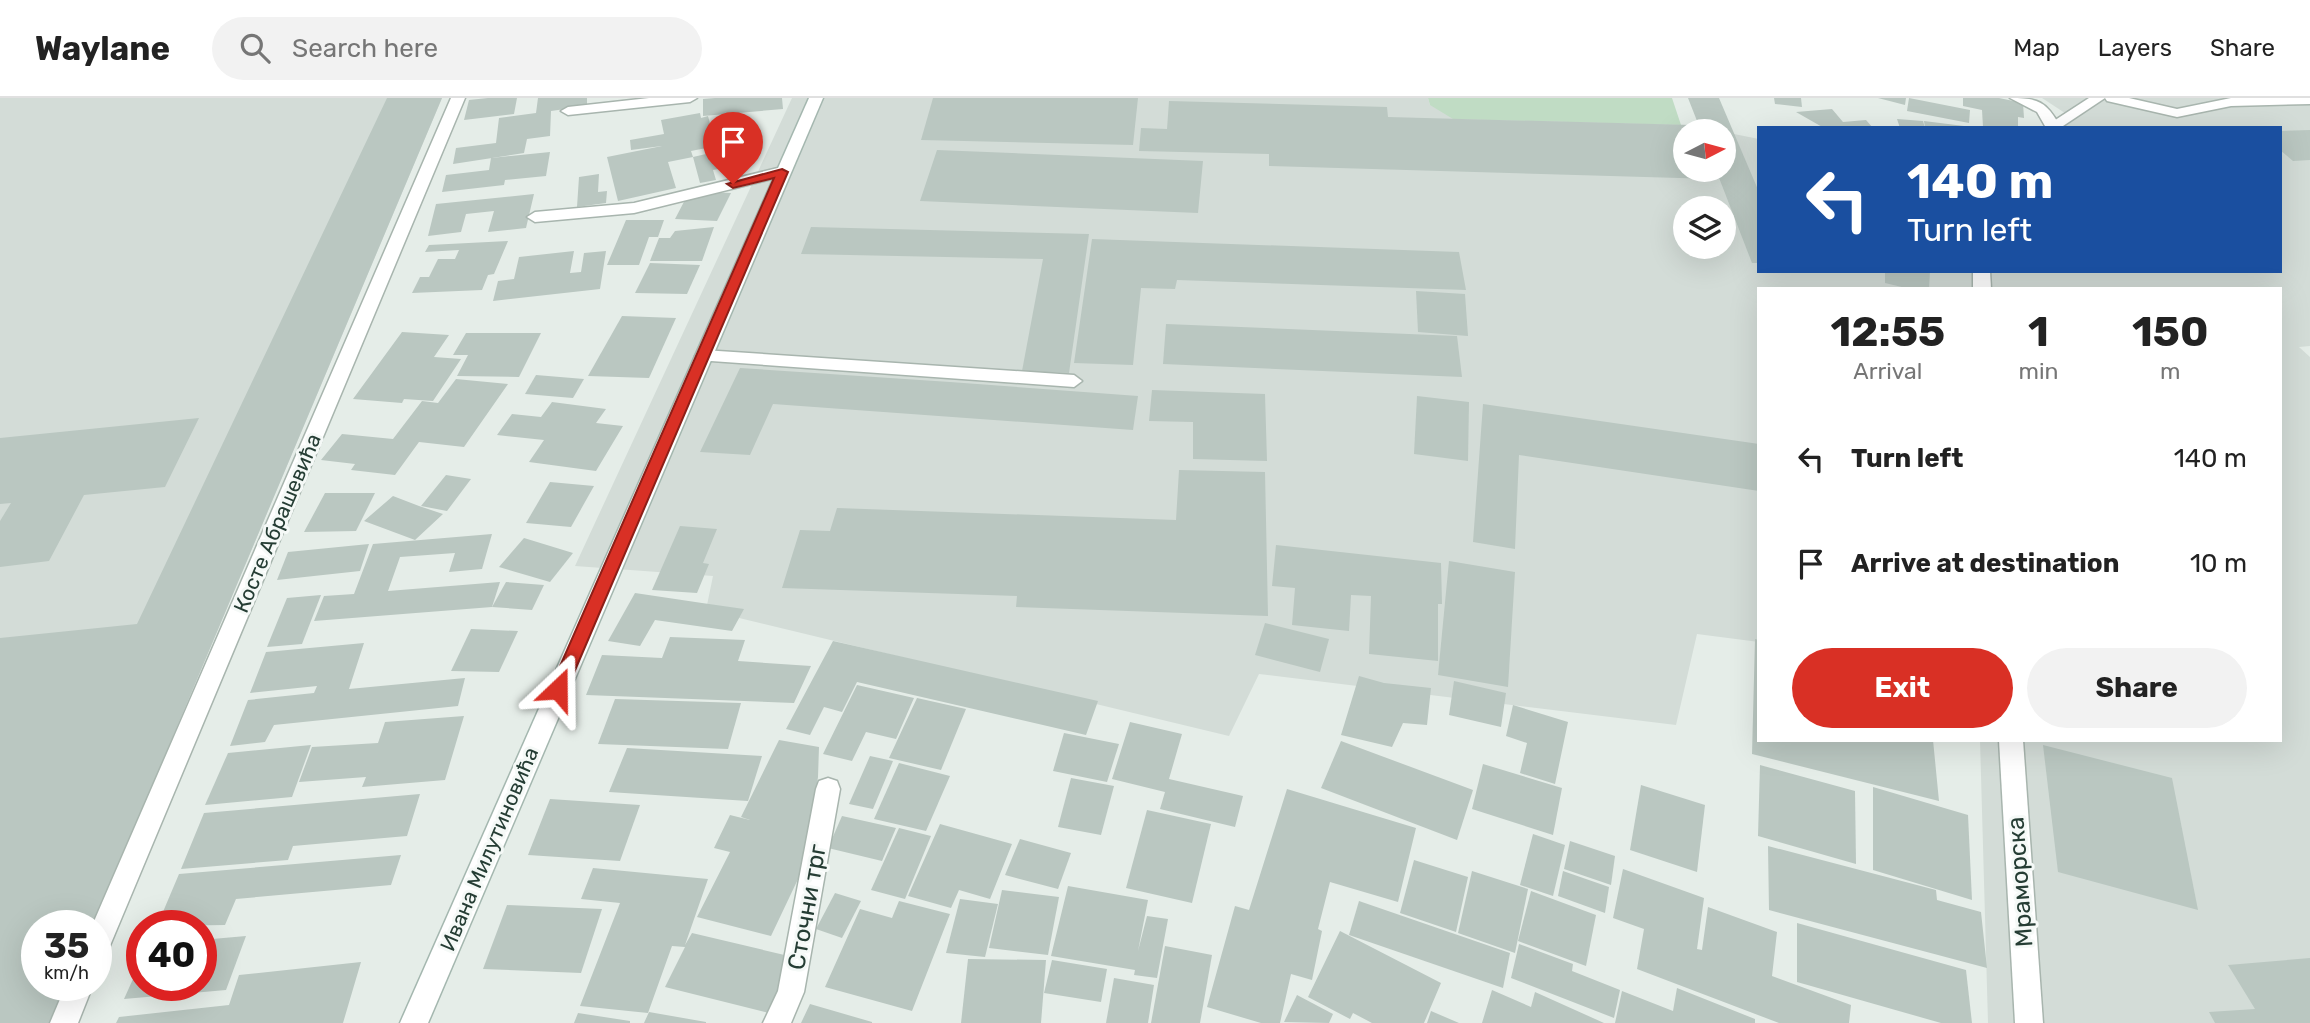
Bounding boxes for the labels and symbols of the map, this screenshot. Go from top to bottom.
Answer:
pin [703,112,763,184]
north arrow [1673,119,1736,182]
street label: Косте Абрашевића [228,430,326,616]
position arrow [521,652,595,726]
street label: Ивана Милутиновића [435,743,543,955]
street label: Мраморска [2001,816,2039,948]
street label: Сточни трг [782,841,832,972]
speed limit sign: 40 [126,910,217,1001]

